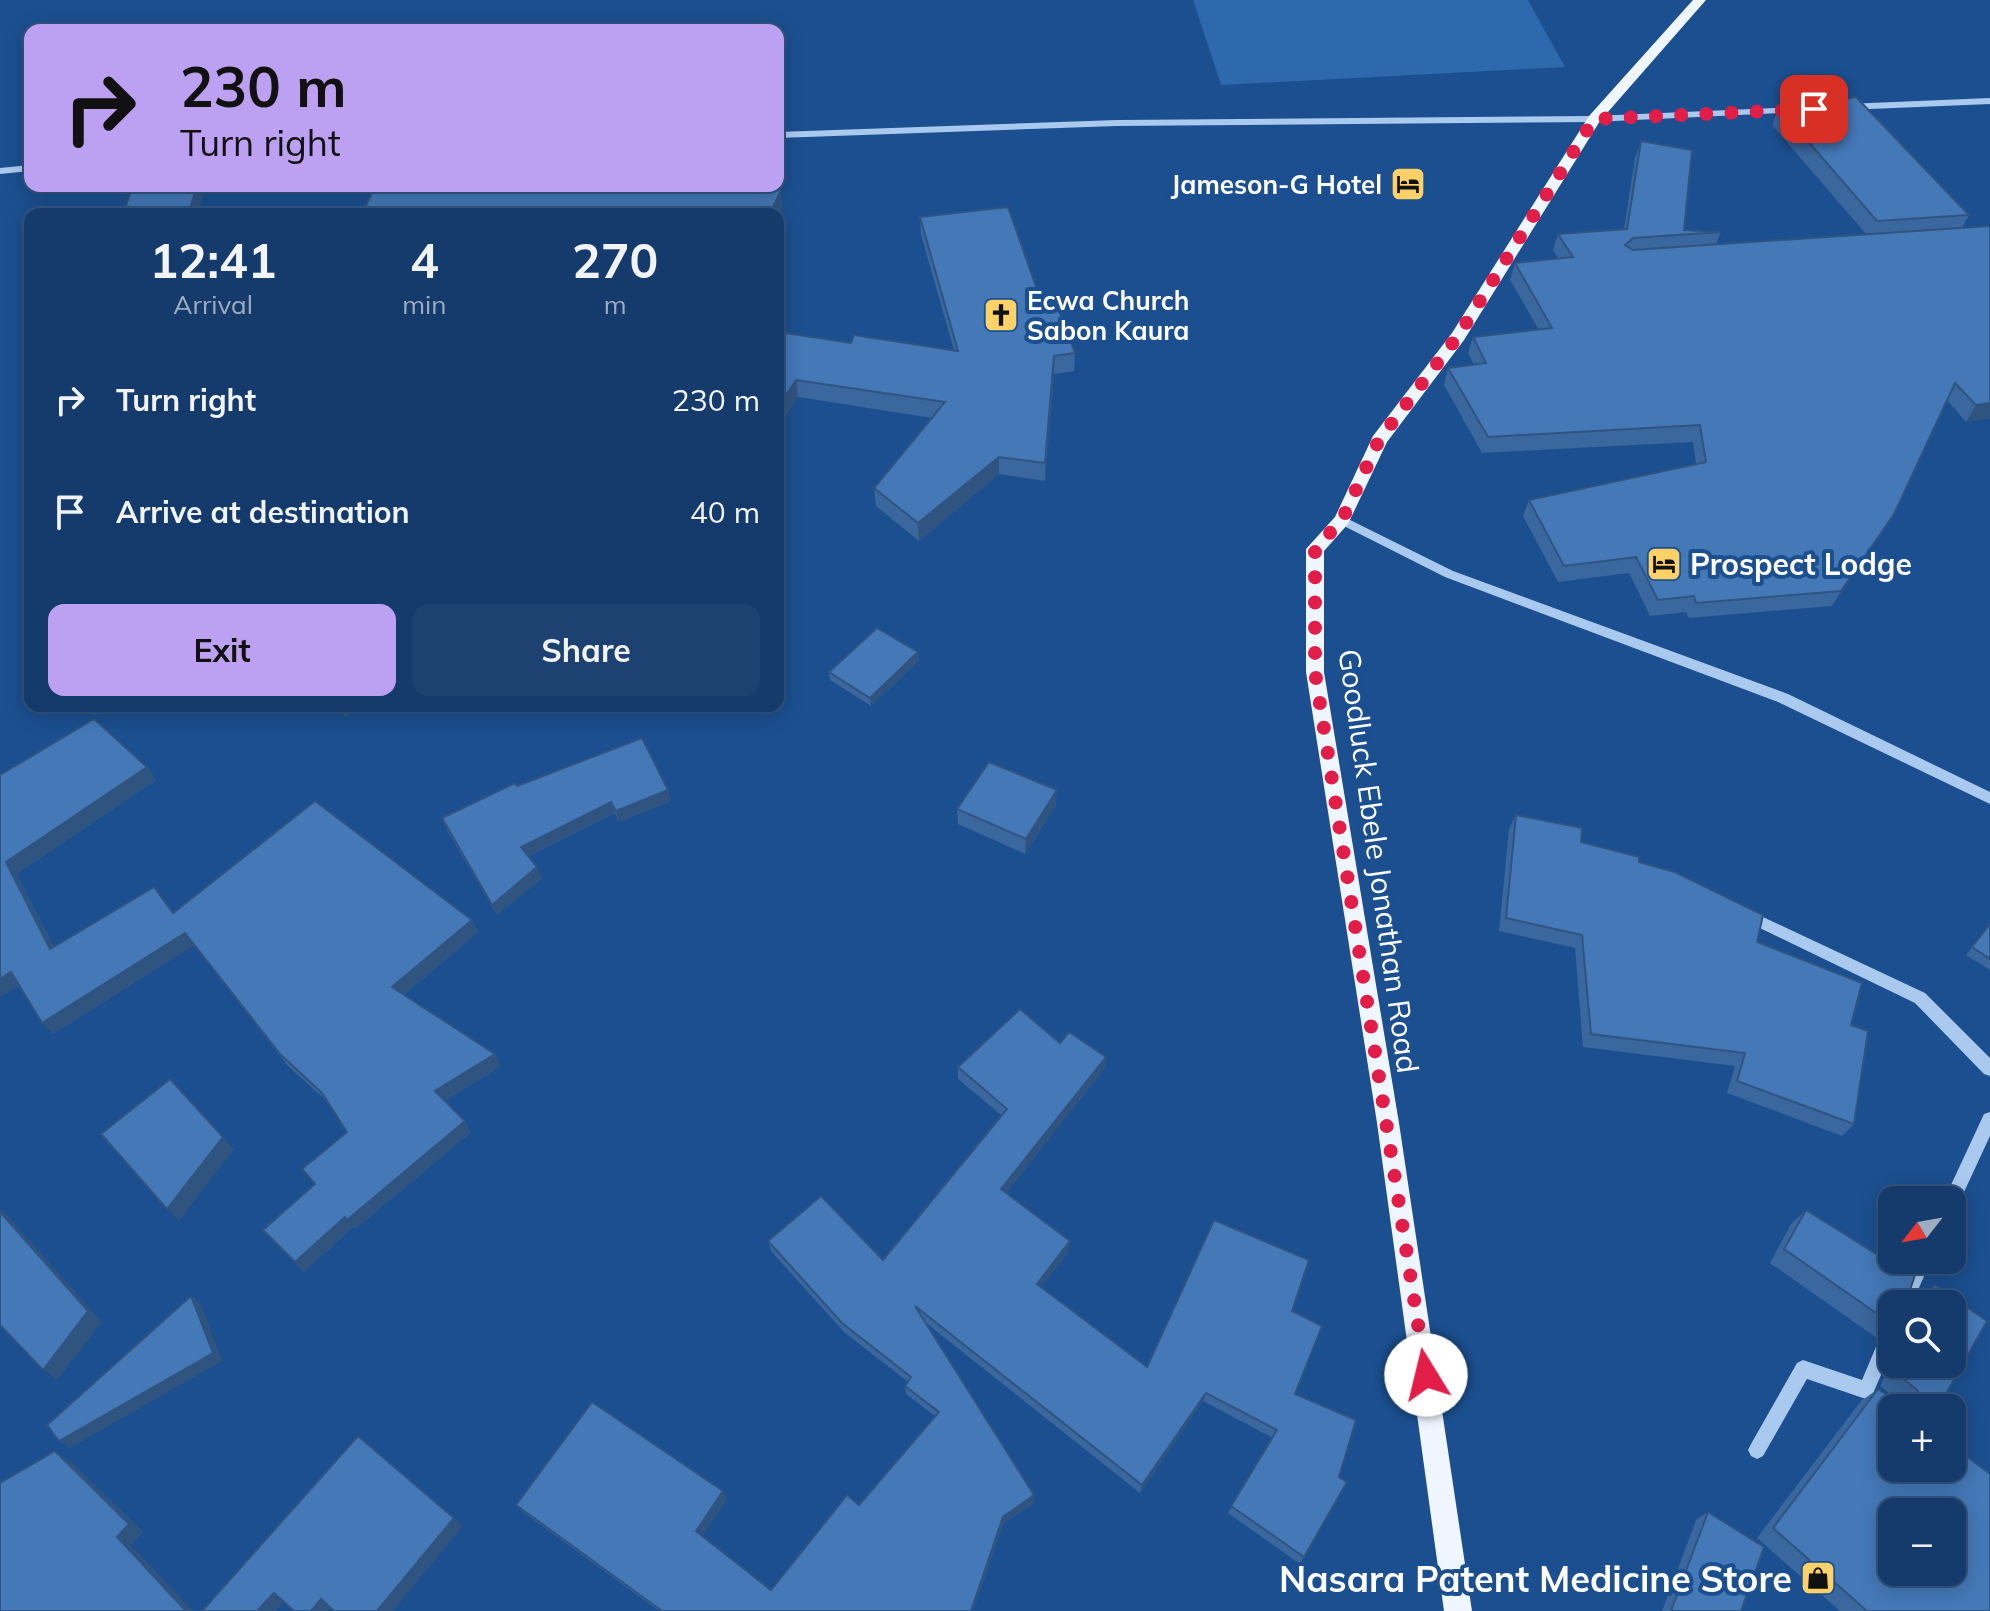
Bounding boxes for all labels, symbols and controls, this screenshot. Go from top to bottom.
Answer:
text: 230 m [180,51,347,121]
icon: right [48,56,152,160]
pin [1780,75,1848,143]
icon: arrive [1792,87,1836,131]
text: Turn right [180,120,341,165]
hotel icon: Jameson-G Hotel [1389,165,1427,203]
place label: Jameson-G Hotel [1171,168,1382,201]
text: 12:41 [150,230,277,290]
text: 4 [410,230,439,290]
text: 270 [572,230,658,290]
place label: Ecwa Church Sabon Kaura [1027,284,1189,347]
text: Arrival [173,288,253,321]
text: min [402,288,446,321]
text: m [604,288,627,321]
church icon: Ecwa Church Sabon Kaura [982,296,1020,334]
icon: right [48,378,92,422]
text: Turn right [116,381,256,419]
text: 230 m [672,381,760,419]
icon: arrive [48,490,92,534]
text: Arrive at destination [116,493,410,531]
text: 40 m [690,493,760,531]
hotel icon: Prospect Lodge [1645,545,1683,583]
place label: Prospect Lodge [1690,545,1912,583]
button: Exit [48,604,396,696]
button: Share [412,604,760,696]
street label: Goodluck Ebele Jonathan Road [1330,647,1428,1075]
north arrow [1878,1186,1966,1274]
map controls [1878,1186,1966,1586]
button: search [1878,1290,1966,1378]
position arrow [1384,1333,1468,1417]
button: + [1878,1394,1966,1482]
button: − [1878,1498,1966,1586]
place label: Nasara Patent Medicine Store [1279,1556,1792,1601]
shop icon: Nasara Patent Medicine Store [1799,1559,1837,1597]

